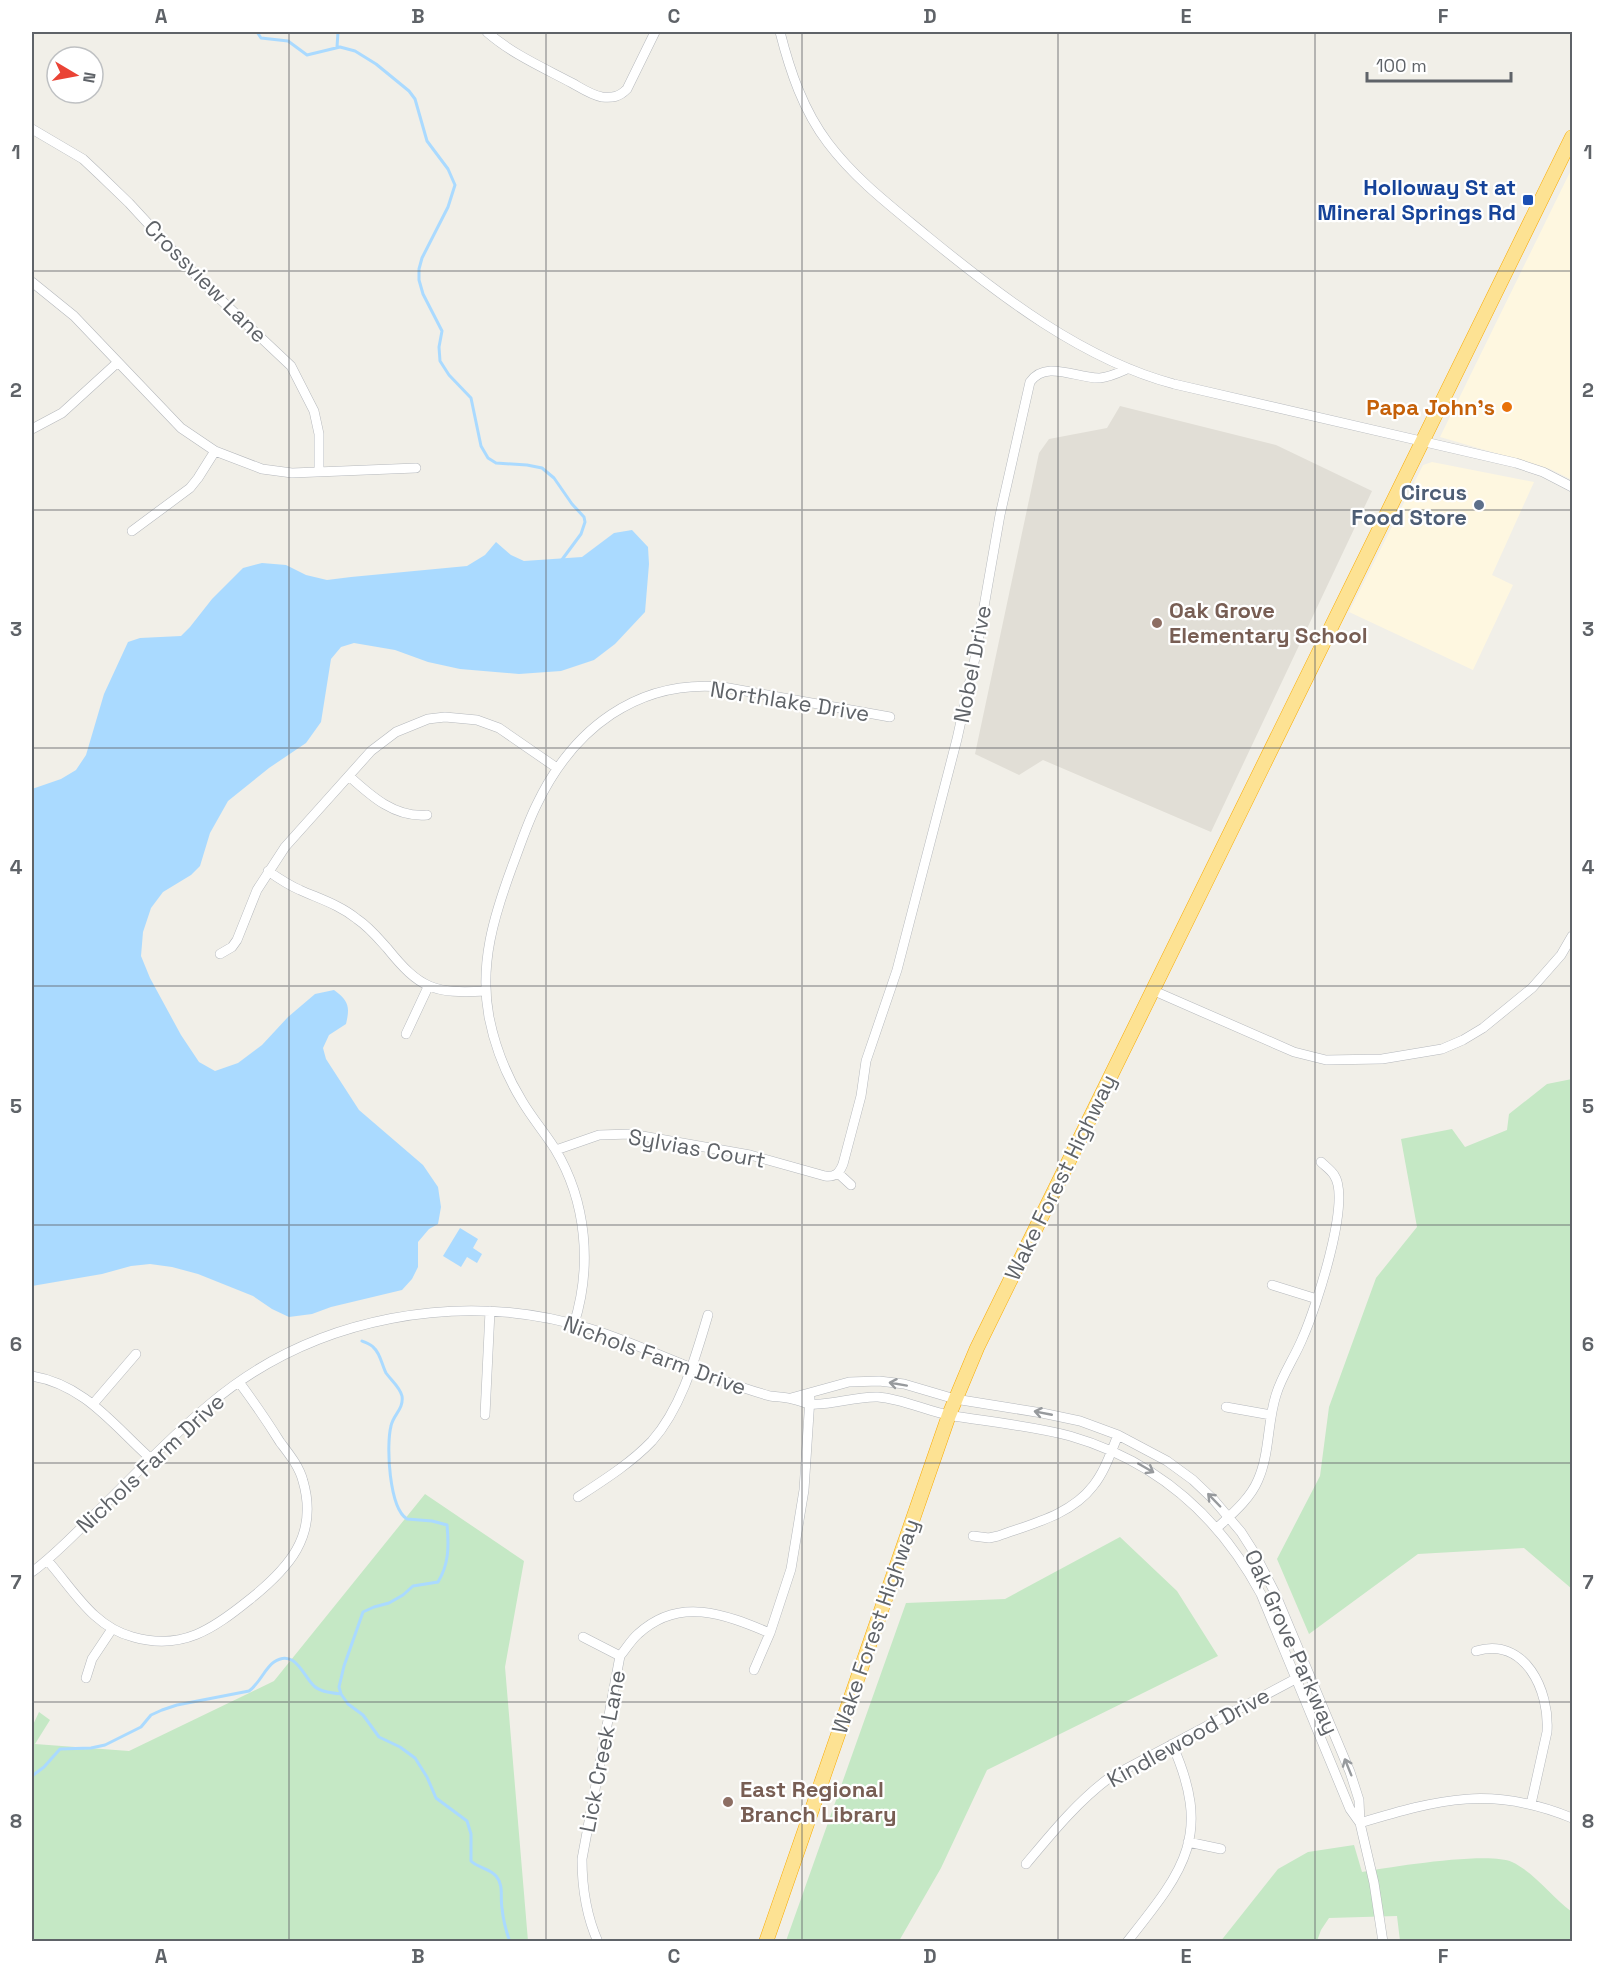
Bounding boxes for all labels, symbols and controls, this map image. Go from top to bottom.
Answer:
text: A [155,3,168,29]
text: B [411,3,425,29]
text: C [668,3,681,29]
text: D [923,3,937,29]
text: E [1180,3,1192,29]
text: F [1438,3,1449,29]
north arrow [45,45,105,105]
scale bar [1367,45,1511,83]
text: 100 m [1376,54,1427,77]
text: N [78,70,101,85]
text: 1 [11,139,21,165]
text: 1 [1583,139,1593,165]
place label: Holloway St at Mineral Springs Rd [1317,173,1516,226]
marker: Holloway St at Mineral Springs Rd [1521,193,1535,207]
street label: Crossview Lane [139,214,273,348]
text: 2 [10,377,22,403]
text: 2 [1582,377,1594,403]
place label: Papa John's [1366,393,1495,421]
marker: Papa John's [1500,400,1514,414]
place label: Circus Food Store [1351,478,1467,531]
marker: Circus Food Store [1472,498,1486,512]
place label: Oak Grove Elementary School [1169,596,1368,649]
street label: Nobel Drive [947,603,997,725]
text: 3 [10,616,22,642]
marker: Oak Grove Elementary School [1150,616,1164,630]
text: 3 [1582,616,1594,642]
street label: Northlake Drive [708,675,872,727]
text: 4 [10,854,23,880]
text: 4 [1582,854,1595,880]
street label: Wake Forest Highway [998,1069,1122,1285]
text: 5 [10,1093,22,1119]
text: 5 [1582,1093,1594,1119]
street label: Sylvias Court [626,1122,768,1174]
street label: Nichols Farm Drive [560,1309,750,1401]
text: 6 [10,1331,22,1357]
text: 6 [1582,1331,1594,1357]
one-way arrow [889,1378,909,1389]
street label: Nichols Farm Drive [70,1387,230,1539]
one-way arrow [1034,1407,1053,1418]
one-way arrow [1137,1463,1154,1475]
one-way arrow [1206,1493,1221,1508]
street label: Wake Forest Highway [825,1515,925,1737]
street label: Oak Grove Parkway [1239,1545,1345,1739]
text: 7 [10,1569,22,1595]
text: 7 [1582,1569,1594,1595]
street label: Lick Creek Lane [573,1667,631,1835]
street label: Kindlewood Drive [1102,1681,1274,1793]
one-way arrow [1341,1758,1352,1776]
place label: East Regional Branch Library [740,1775,897,1828]
marker: East Regional Branch Library [721,1795,735,1809]
text: 8 [10,1808,22,1834]
text: 8 [1582,1808,1594,1834]
text: A [155,1943,168,1969]
text: B [411,1943,425,1969]
text: C [668,1943,681,1969]
text: D [923,1943,937,1969]
text: E [1180,1943,1192,1969]
text: F [1438,1943,1449,1969]

